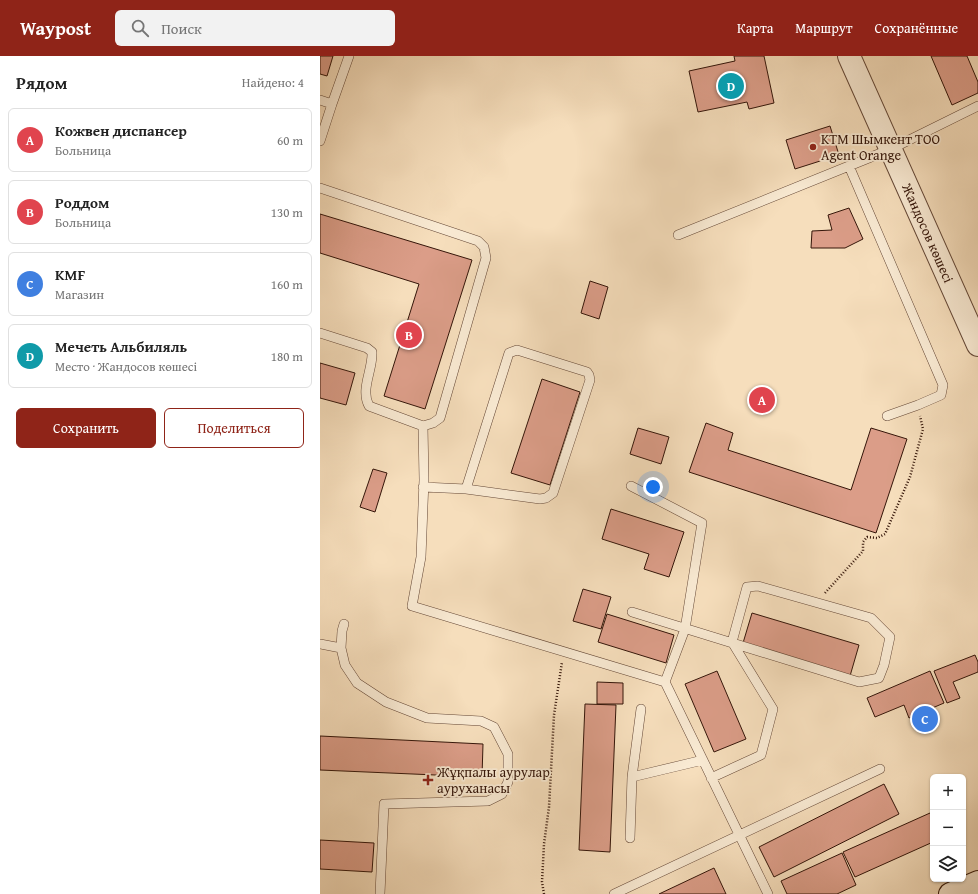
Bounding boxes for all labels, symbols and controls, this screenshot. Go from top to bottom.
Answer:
search box [115,10,395,46]
text: Waypost [20,14,91,42]
icon: search [129,17,151,39]
text: Поиск [161,18,202,39]
text: Карта [737,18,773,38]
text: Маршрут [795,18,853,38]
text: Сохранённые [875,18,958,38]
text: Рядом [16,70,67,95]
pin: D [718,71,744,101]
text: Найдено: 4 [242,73,304,92]
text: Кожвен диспансер [55,120,187,141]
place label: KTM Шымкент ТОО Agent Orange [821,129,940,165]
text: A [26,131,34,150]
text: 60 m [277,131,303,150]
text: Больница [55,141,111,160]
marker: KTM Шымкент ТОО Agent Orange [808,142,818,152]
street label: Жандосов көшесі [897,179,959,286]
text: Роддом [55,192,109,213]
text: B [26,203,34,222]
text: 130 m [271,203,303,222]
text: Больница [55,213,111,232]
text: KMF [55,264,85,285]
text: C [26,275,34,294]
text: 160 m [271,275,303,294]
text: Магазин [55,285,104,304]
pin: B [396,320,422,350]
text: Мечеть Альбиляль [55,336,187,357]
text: D [26,347,34,366]
text: 180 m [271,347,303,366]
text: Место · Жандосов көшесі [55,357,197,376]
pin: A [749,385,775,415]
button: Сохранить [16,408,156,448]
button: Поделиться [164,408,304,448]
your location [643,477,663,497]
pin: C [912,704,938,734]
place label: Жұқпалы аурулар ауруханасы [436,762,550,798]
marker: Жұқпалы аурулар ауруханасы [422,774,434,786]
map controls [930,774,966,882]
button: + [930,774,966,810]
button: − [930,810,966,846]
button: layers [930,846,966,882]

